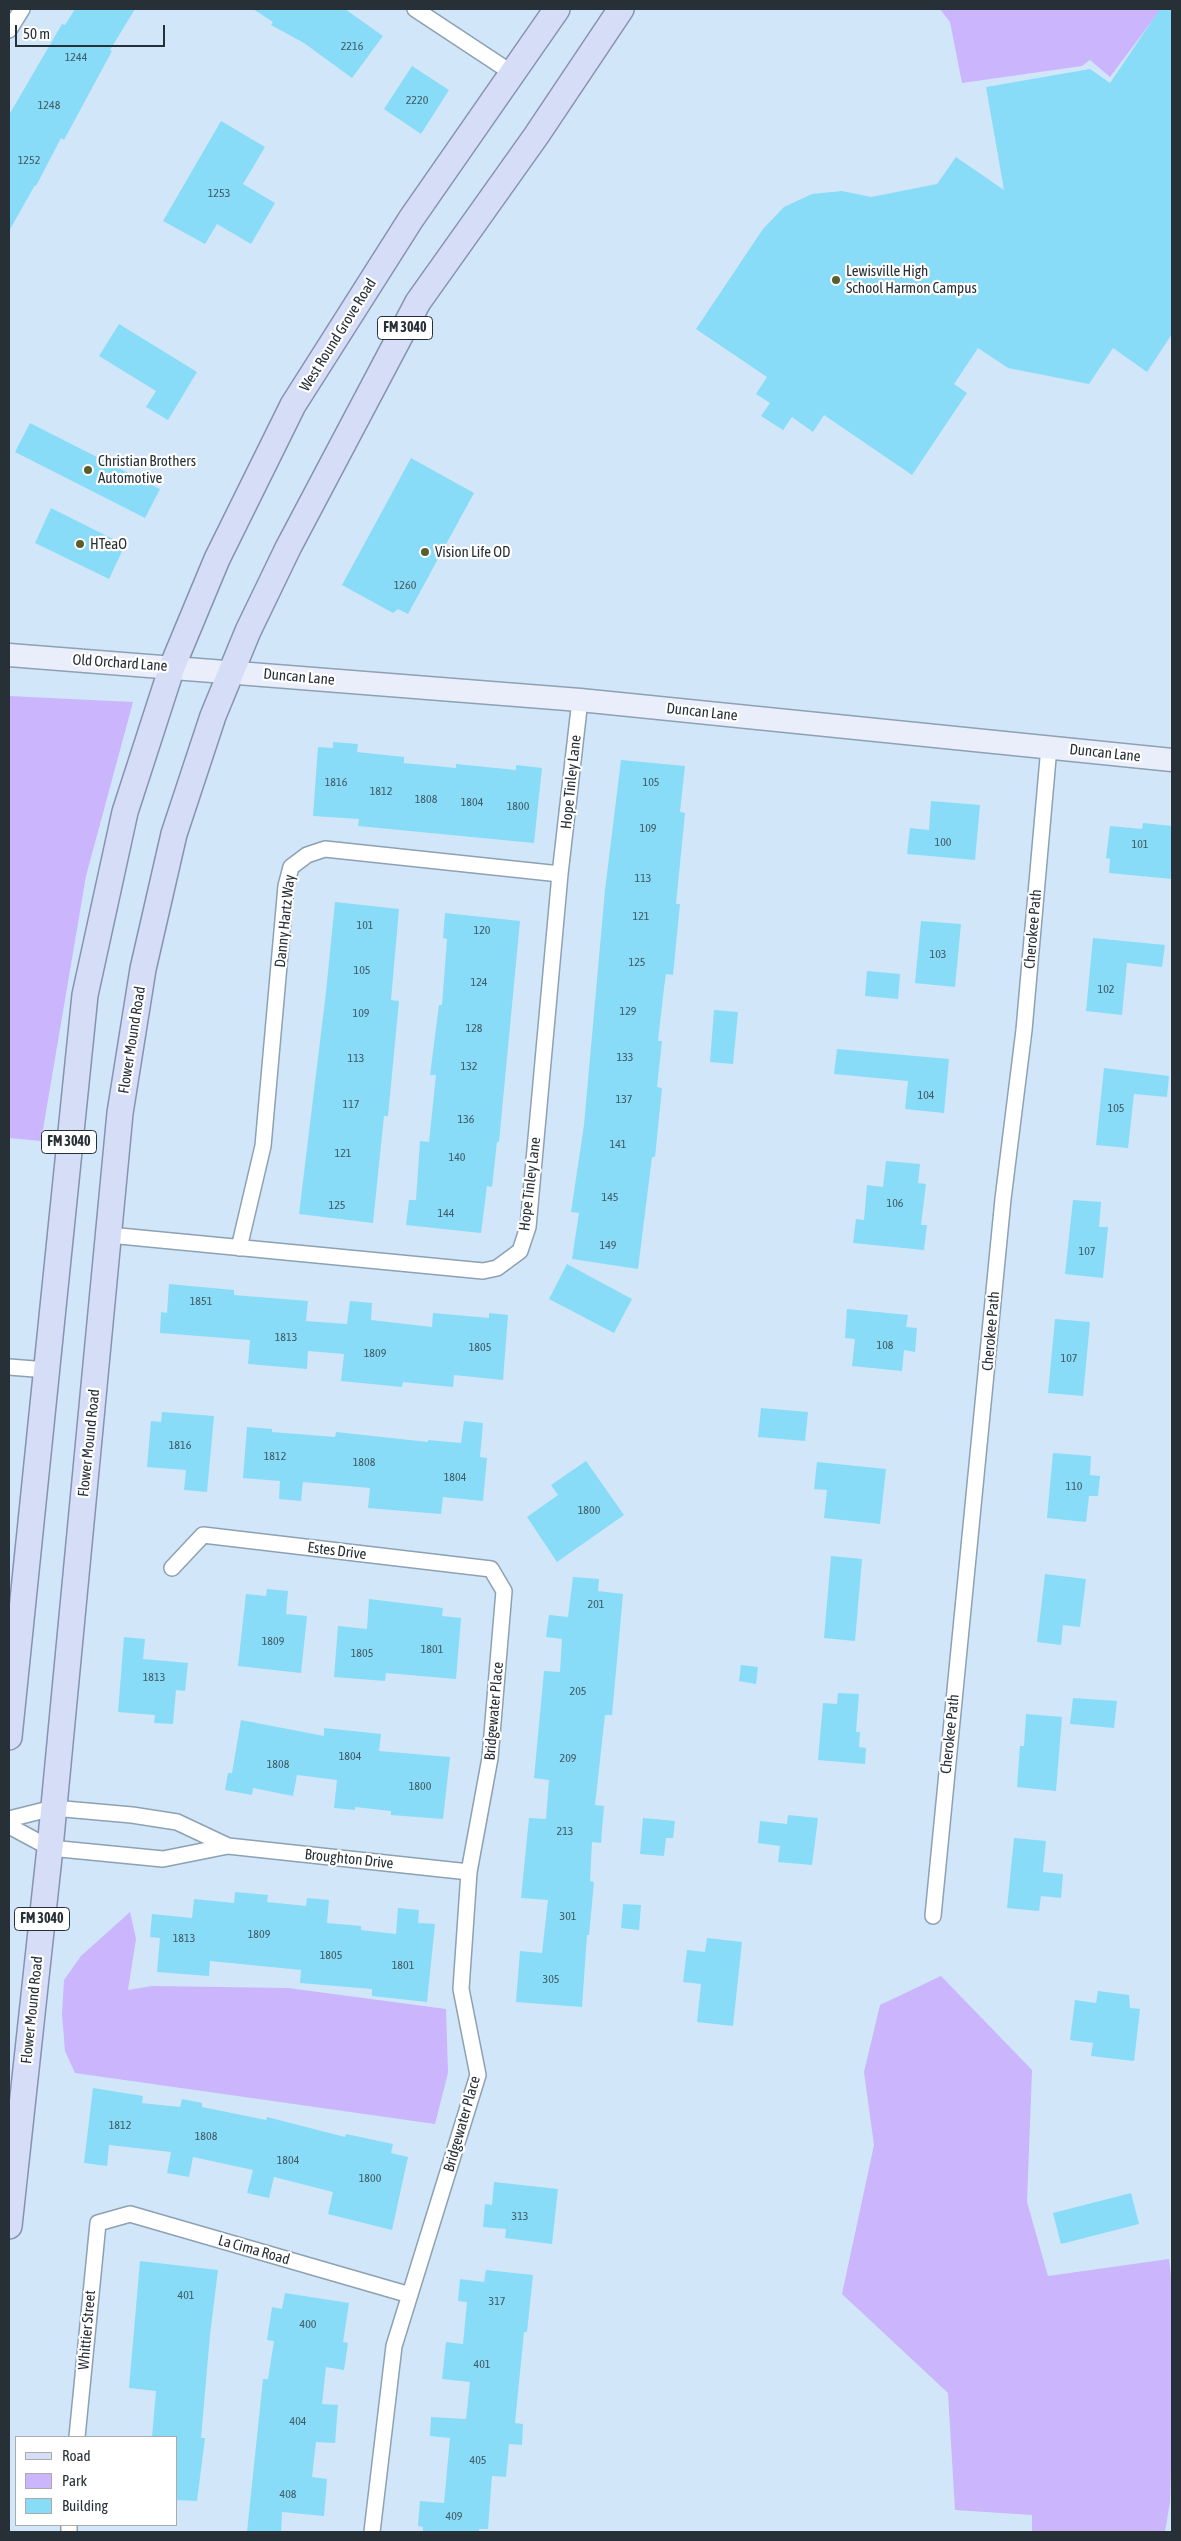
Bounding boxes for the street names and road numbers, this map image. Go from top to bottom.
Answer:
street label: West Round Grove Road [296,275,380,395]
road number: FM 3040 [378,316,432,339]
street label: Old Orchard Lane [72,651,168,675]
street label: Duncan Lane [263,665,335,689]
street label: Duncan Lane [665,699,739,725]
street label: Hope Tinley Lane [557,734,585,830]
street label: Duncan Lane [1068,740,1142,766]
street label: Danny Hartz Way [271,874,299,968]
street label: Cherokee Path [1021,888,1045,970]
street label: Flower Mound Road [115,985,149,1095]
road number: FM 3040 [42,1130,96,1154]
street label: Hope Tinley Lane [515,1136,545,1232]
street label: Cherokee Path [979,1290,1003,1372]
street label: Flower Mound Road [74,1388,104,1498]
street label: Estes Drive [307,1538,367,1564]
street label: Bridgewater Place [481,1661,507,1761]
street label: Cherokee Path [937,1693,963,1775]
street label: Broughton Drive [304,1845,394,1873]
road number: FM 3040 [15,1908,70,1930]
street label: Flower Mound Road [17,1955,47,2065]
street label: Bridgewater Place [440,2074,484,2174]
street label: La Cima Road [216,2231,292,2269]
street label: Whittier Street [75,2289,99,2371]

